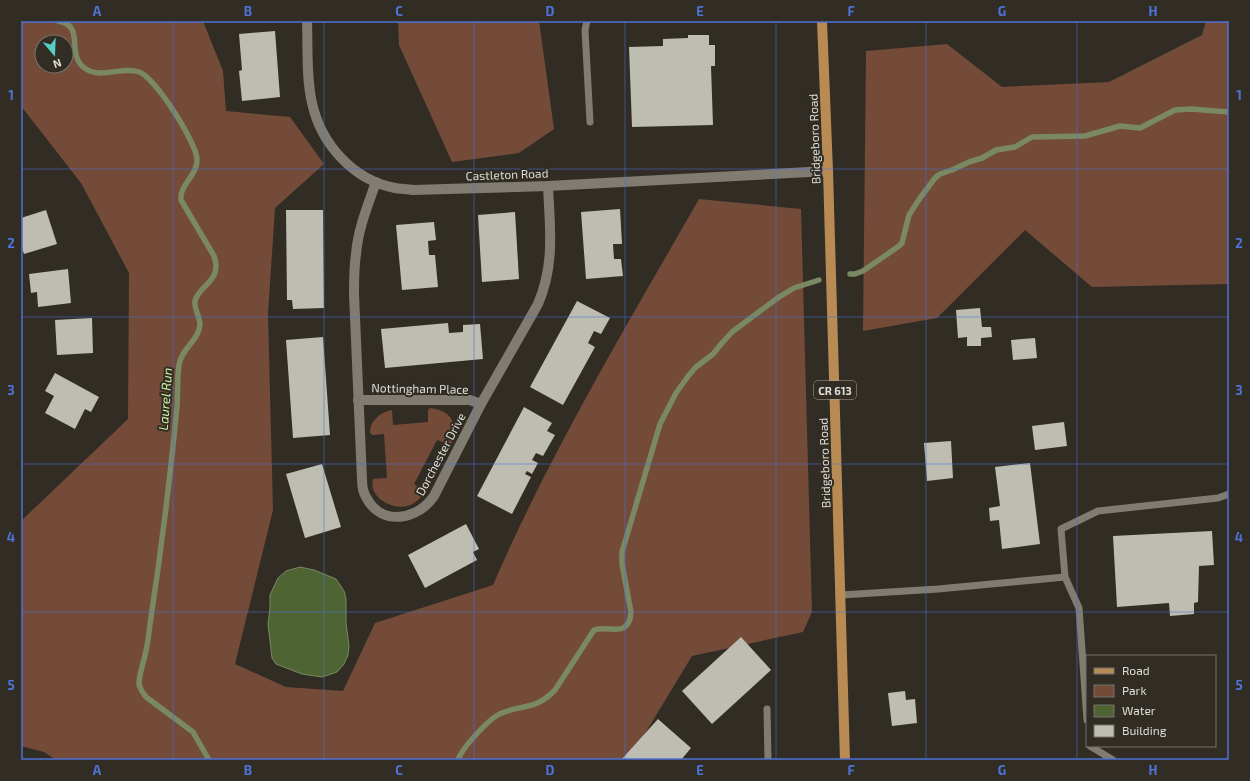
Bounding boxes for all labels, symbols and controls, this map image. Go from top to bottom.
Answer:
text: A [93,3,102,19]
text: B [244,3,252,19]
text: C [395,3,403,19]
text: D [546,3,555,19]
text: E [696,3,704,19]
text: F [847,3,855,19]
text: G [998,3,1006,19]
text: H [1149,3,1158,19]
north arrow [34,34,74,74]
text: N [51,56,63,71]
text: 1 [8,87,14,103]
text: 1 [1236,87,1242,103]
street label: Bridgeboro Road [805,93,823,185]
street label: Castleton Road [465,166,549,182]
text: 2 [7,235,15,251]
text: 2 [1235,235,1243,251]
water label: Laurel Run [155,367,175,431]
street label: Nottingham Place [371,380,469,396]
road number: CR 613 [814,381,856,399]
text: 3 [7,382,15,398]
text: 3 [1235,382,1243,398]
street label: Dorchester Drive [412,410,468,498]
street label: Bridgeboro Road [815,417,833,509]
text: 4 [7,529,15,545]
text: 4 [1235,529,1243,545]
legend [1086,655,1216,747]
text: Road [1122,663,1150,677]
text: 5 [7,677,15,693]
text: 5 [1235,677,1243,693]
text: Park [1122,683,1147,697]
text: Water [1122,703,1156,717]
text: Building [1122,723,1167,737]
text: A [93,762,102,778]
text: B [244,762,252,778]
text: C [395,762,403,778]
text: D [546,762,555,778]
text: E [696,762,704,778]
text: F [847,762,855,778]
text: G [998,762,1006,778]
text: H [1149,762,1158,778]

